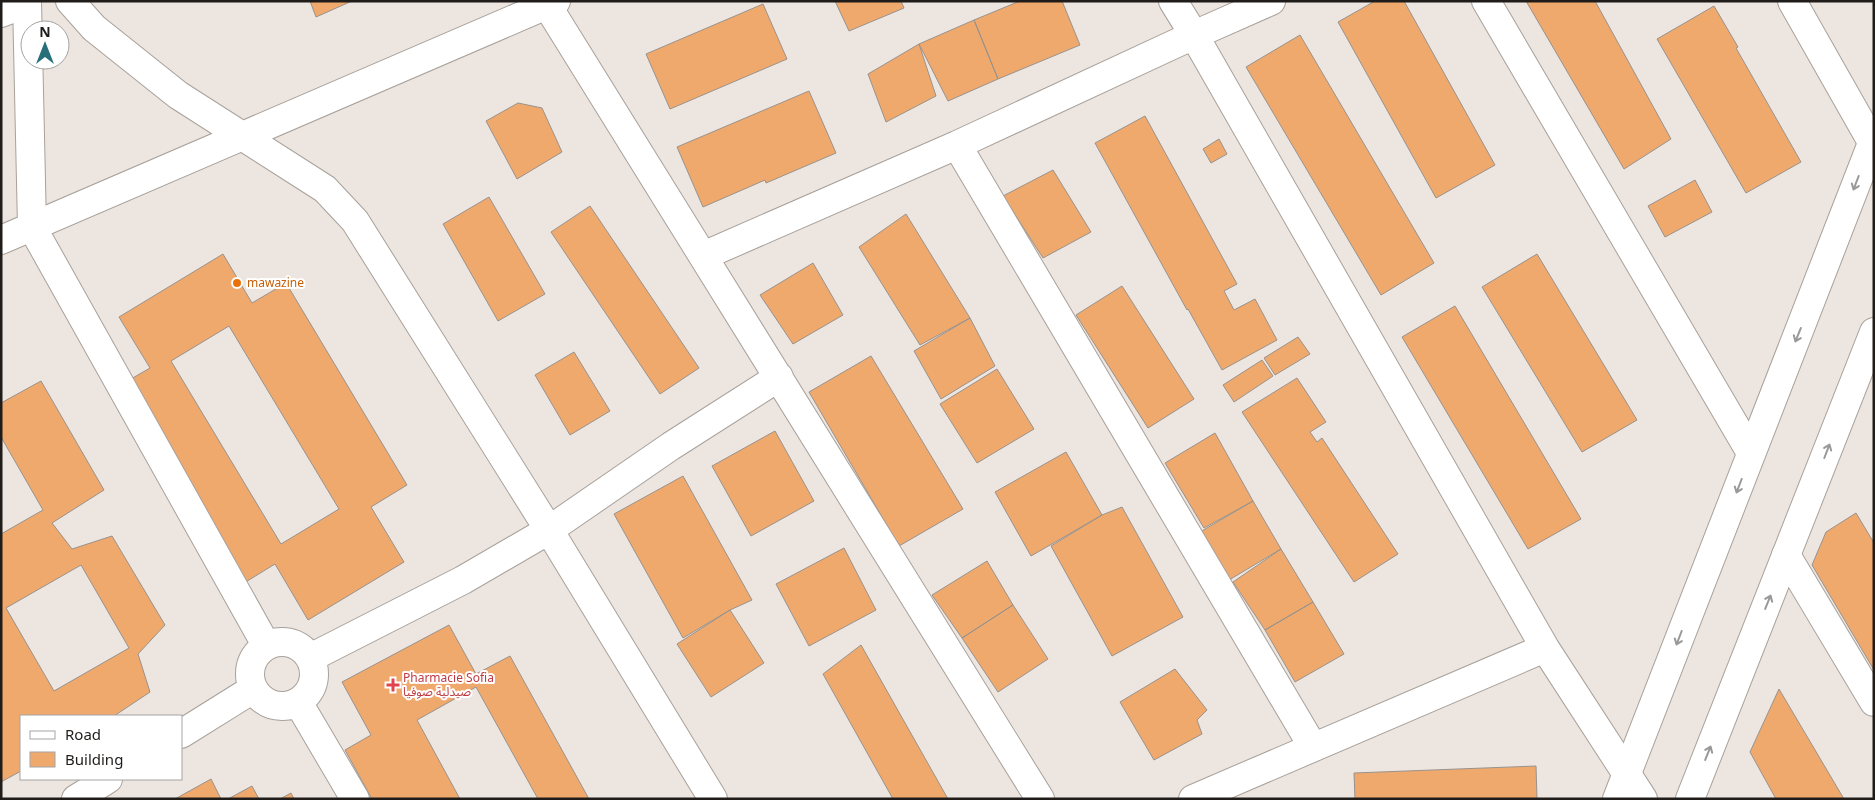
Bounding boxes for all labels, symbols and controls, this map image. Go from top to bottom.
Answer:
text: N [39,18,51,47]
north arrow [20,20,70,70]
one-way arrow [1851,175,1860,191]
place label: mawazine [247,271,304,296]
marker: mawazine [231,277,243,289]
one-way arrow [1793,327,1803,342]
one-way arrow [1823,444,1832,459]
one-way arrow [1733,478,1743,493]
one-way arrow [1763,595,1773,610]
one-way arrow [1674,630,1683,645]
place label: Pharmacie Sofia صيدلية صوفيا [403,666,494,705]
marker: Pharmacie Sofia صيدلية صوفيا [387,679,399,691]
legend [20,715,182,780]
text: Road [65,719,101,751]
text: Building [65,744,123,776]
one-way arrow [1704,746,1713,762]

